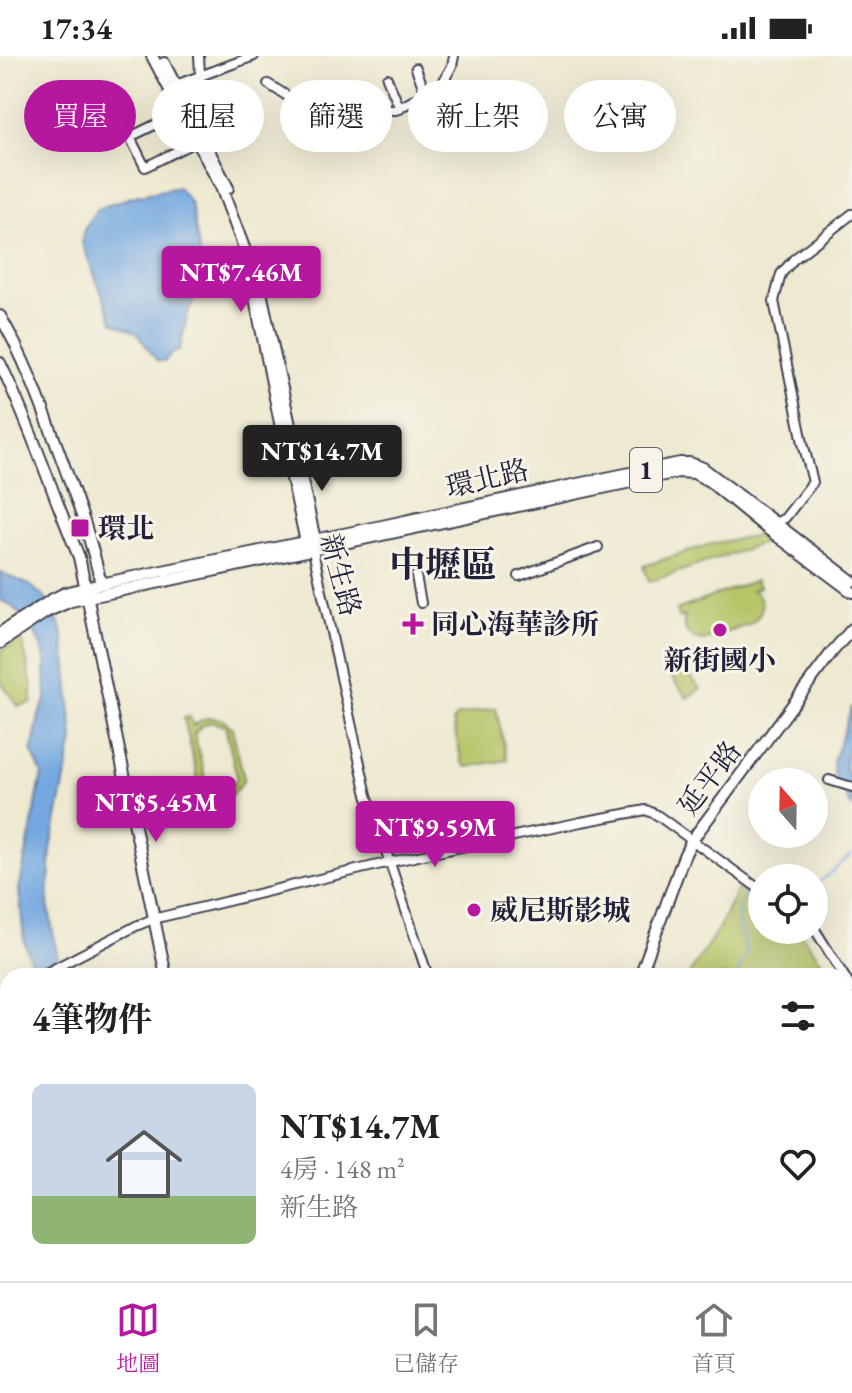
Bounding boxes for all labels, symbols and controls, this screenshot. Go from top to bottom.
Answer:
text: 17:34 [40,9,112,48]
chip: 買屋 [24,80,136,152]
chip: 租屋 [152,80,264,152]
chip: 篩選 [280,80,392,152]
chip: 新上架 [408,80,548,152]
chip: 公寓 [564,80,676,152]
pin: NT$7.46M [158,246,324,314]
text: NT$7.46M [180,255,302,289]
pin: NT$14.7M [239,425,405,493]
text: NT$14.7M [261,434,383,468]
road number: 1 [630,448,662,492]
street label: 環北路 [442,451,532,505]
place label: 環北 [98,510,154,546]
marker: 環北 [69,517,91,539]
street label: 新生路 [313,530,369,620]
district label: 中壢區 [389,541,497,588]
place label: 同心海華診所 [431,606,599,642]
marker: 同心海華診所 [402,613,424,635]
marker: 新街國小 [711,621,729,639]
place label: 新街國小 [664,642,776,678]
street label: 延平路 [669,734,749,822]
north arrow [748,768,828,848]
map controls [748,768,828,944]
pin: NT$5.45M [73,776,239,844]
text: NT$5.45M [95,785,217,819]
pin: NT$9.59M [352,801,518,869]
text: NT$9.59M [374,810,496,844]
button: locate [748,864,828,944]
place label: 威尼斯影城 [490,892,630,928]
marker: 威尼斯影城 [465,901,483,919]
icon: filters [776,994,820,1038]
text: 4筆物件 [32,997,152,1041]
text: NT$14.7M [280,1104,440,1148]
icon: home [96,1116,192,1212]
icon: heart [776,1142,820,1186]
text: 4房 · 148 m² [280,1152,405,1186]
text: 新生路 [280,1190,358,1224]
tab: 地圖 [116,1298,160,1378]
tab: 已儲存 [393,1298,459,1378]
tab: 首頁 [692,1298,736,1378]

